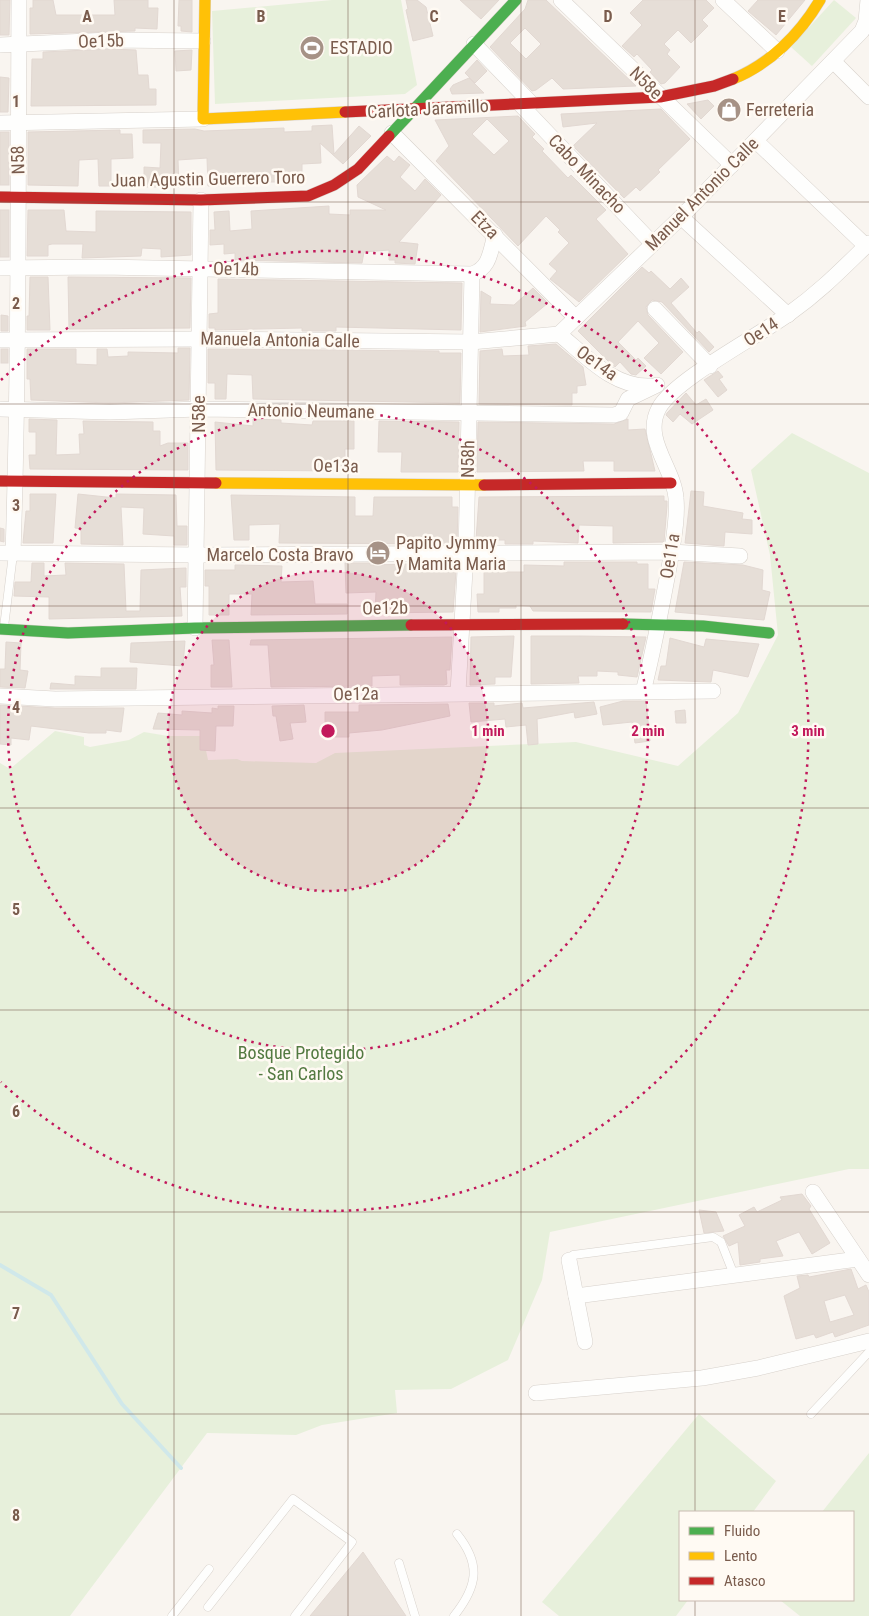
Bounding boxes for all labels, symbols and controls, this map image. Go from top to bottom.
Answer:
text: A [82,7,92,26]
text: B [257,7,266,26]
text: C [429,7,439,26]
text: D [603,7,613,26]
text: E [778,7,786,26]
street label: Oe15b [78,29,124,52]
sports icon: ESTADIO [299,35,325,61]
place label: ESTADIO [330,37,393,58]
street label: N58e [626,62,667,103]
text: 1 [12,92,20,111]
street label: Carlota Jaramillo [367,95,489,122]
shop icon: Ferreteria [716,97,742,123]
place label: Ferreteria [746,99,814,120]
street label: Cabo Minacho [544,130,630,218]
street label: Manuel Antonio Calle [641,133,763,255]
street label: N58 [7,145,28,175]
street label: Juan Agustin Guerrero Toro [111,166,305,191]
street label: Etza [467,206,504,243]
street label: Oe14b [213,258,259,279]
text: 2 [12,294,20,313]
street label: Oe14 [739,313,782,350]
street label: Manuela Antonia Calle [200,328,360,351]
street label: Oe14a [573,341,622,385]
street label: N58e [188,395,209,433]
street label: Antonio Neumane [247,399,375,422]
street label: N58h [457,440,478,478]
street label: Oe13a [313,455,359,476]
text: 3 [12,496,20,515]
place label: Papito Jymmy y Mamita Maria [396,532,506,574]
street label: Oe11a [656,532,683,580]
hotel icon: Papito Jymmy y Mamita Maria [365,540,391,566]
street label: Marcelo Costa Bravo [206,544,354,565]
street label: Oe12b [362,597,408,618]
street label: Oe12a [333,683,379,704]
text: 4 [12,698,20,717]
centre of rings [319,722,337,740]
text: 1 min [471,722,505,740]
text: 2 min [631,722,665,740]
text: 3 min [791,722,825,740]
text: 5 [12,900,20,919]
park label: Bosque Protegido - San Carlos [238,1042,364,1084]
text: 6 [12,1102,20,1121]
text: 7 [12,1304,20,1323]
text: 8 [12,1506,20,1525]
legend [679,1511,854,1601]
text: Fluido [724,1522,760,1540]
text: Lento [724,1547,757,1565]
text: Atasco [724,1572,765,1590]

